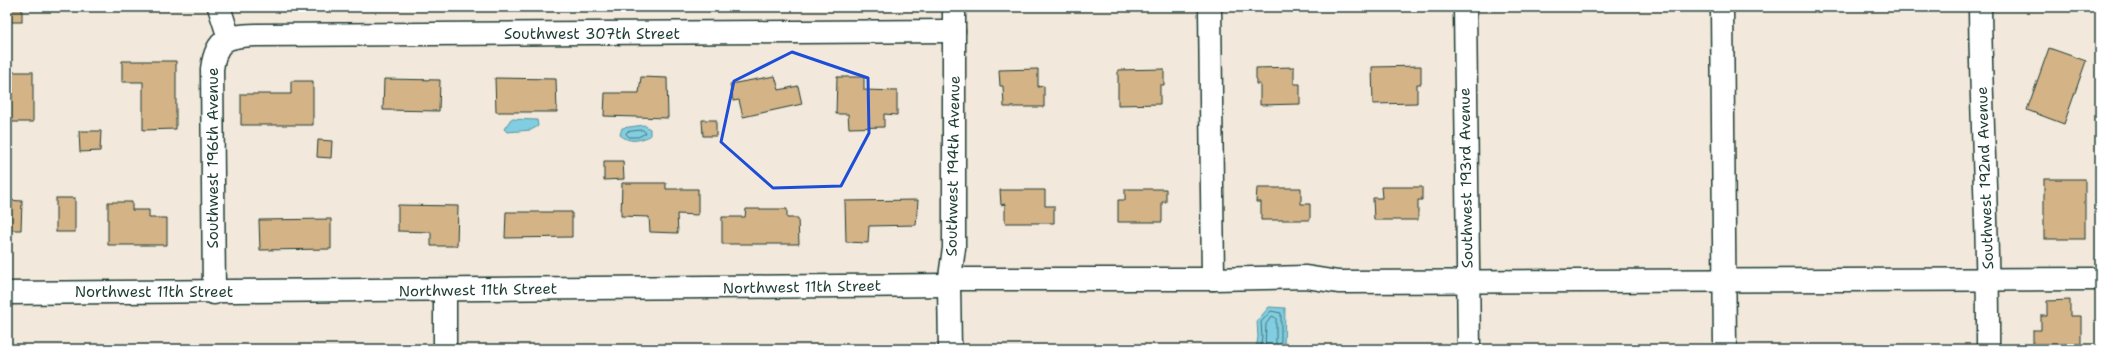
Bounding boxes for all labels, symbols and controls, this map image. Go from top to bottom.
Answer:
street label: Southwest 307th Street [504,24,680,44]
street label: Southwest 196th Avenue [203,68,223,248]
street label: Southwest 194th Avenue [941,75,965,257]
street label: Southwest 192nd Avenue [1972,86,1998,270]
street label: Southwest 193rd Avenue [1454,88,1478,268]
street label: Northwest 11th Street [722,276,882,298]
street label: Northwest 11th Street [398,279,558,301]
street label: Northwest 11th Street [75,282,233,302]

